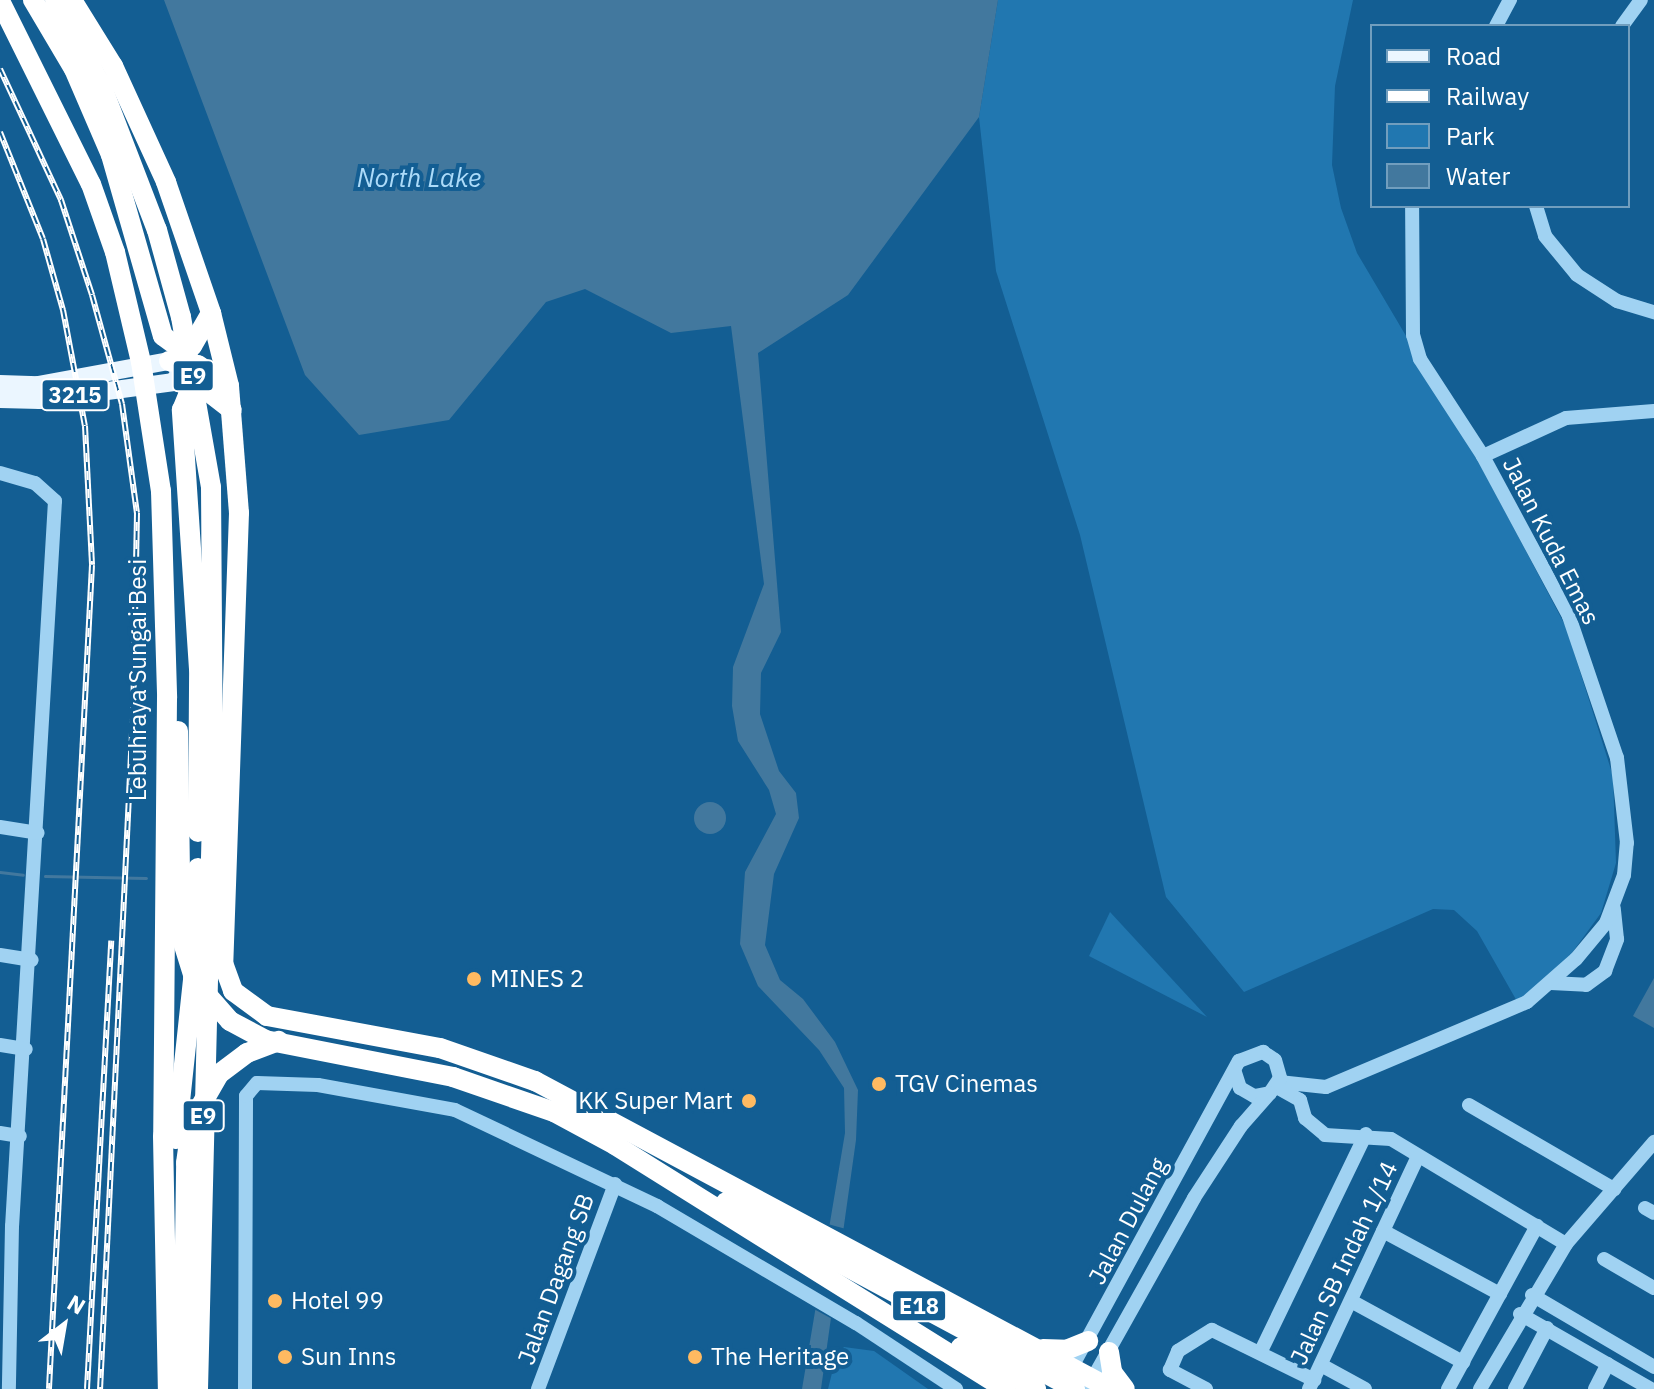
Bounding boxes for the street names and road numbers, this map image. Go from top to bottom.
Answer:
road number: E9 [171,358,215,394]
road number: 3215 [39,377,111,413]
street label: Jalan Kuda Emas [1496,452,1606,630]
street label: Lebuhraya Sungai Besi [124,559,152,801]
road number: E9 [181,1098,225,1134]
street label: Jalan Dulang [1083,1153,1173,1289]
street label: Jalan SB Indah 1/14 [1284,1157,1404,1369]
street label: Jalan Dagang SB [512,1190,600,1368]
road number: E18 [891,1288,947,1324]

